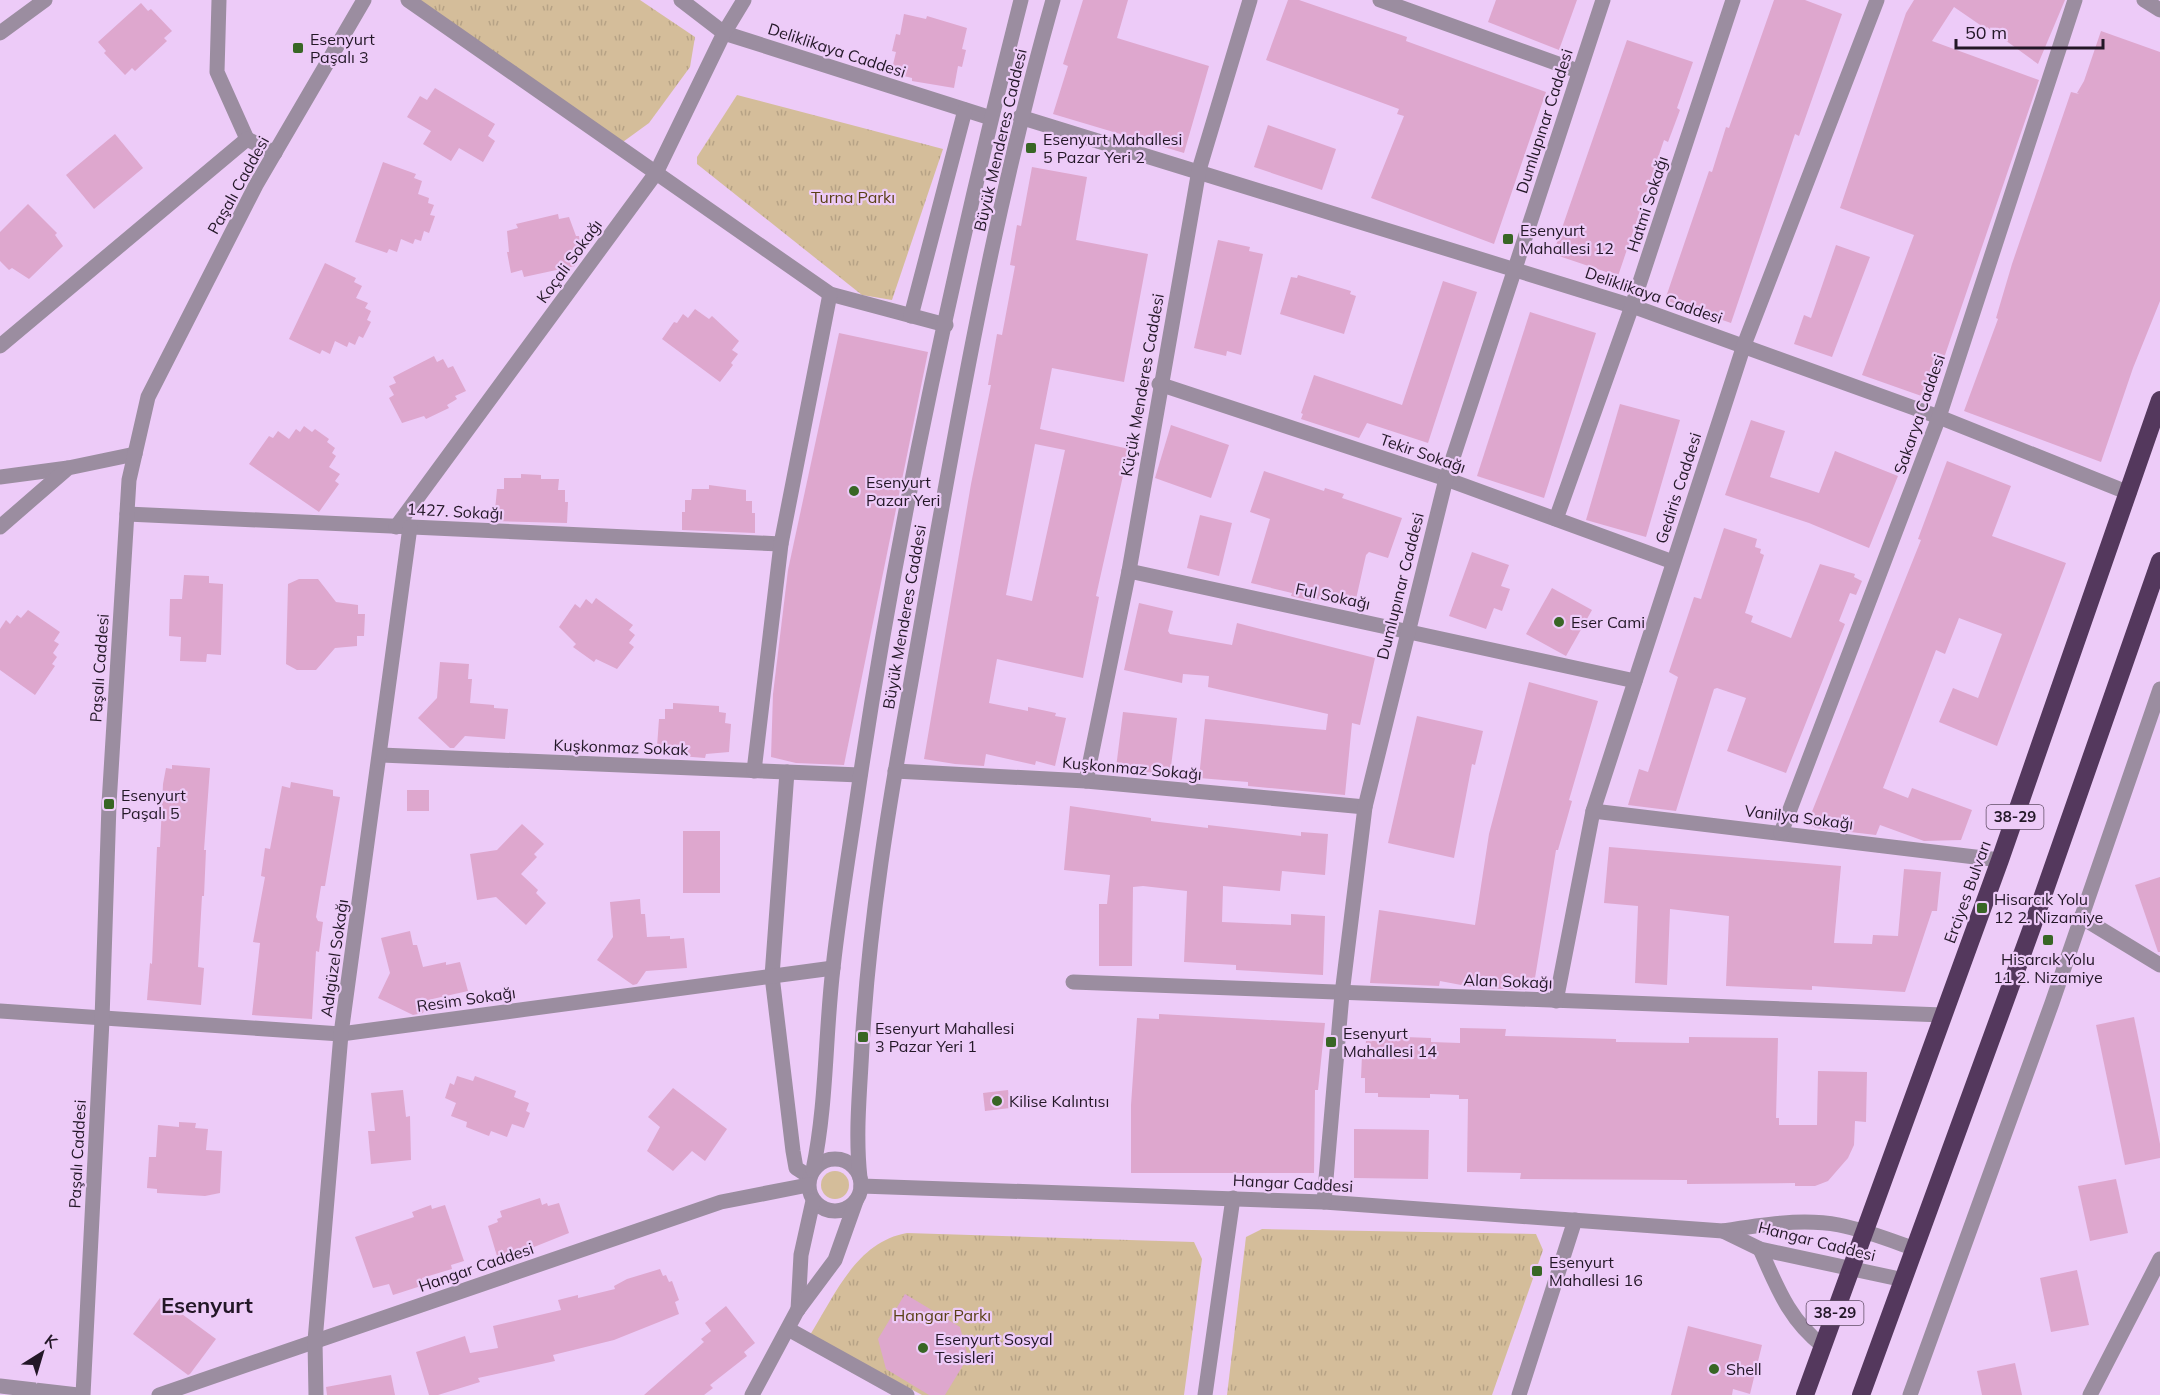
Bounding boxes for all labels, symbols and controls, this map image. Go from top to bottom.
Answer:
scale bar [1956,12,2103,50]
street label: Deliklikaya Caddesi [766,18,908,82]
text: 50 m [1965,21,2007,44]
place label: Esenyurt Paşalı 3 [310,29,375,67]
marker: Esenyurt Paşalı 3 [291,41,305,55]
street label: Dumlupınar Caddesi [1511,46,1577,196]
street label: Büyük Menderes Caddesi [969,47,1031,233]
place label: Esenyurt Mahallesi 5 Pazar Yeri 2 [1043,129,1182,167]
street label: Paşalı Caddesi [203,133,273,237]
marker: Esenyurt Mahallesi 5 Pazar Yeri 2 [1024,141,1038,155]
street label: Hatmi Sokağı [1622,153,1672,255]
park label: Turna Parkı [811,187,895,207]
street label: Koçali Sokağı [532,215,606,307]
place label: Esenyurt Mahallesi 12 [1520,220,1614,258]
marker: Esenyurt Mahallesi 12 [1501,232,1515,246]
street label: Deliklikaya Caddesi [1583,262,1725,328]
street label: Küçük Menderes Caddesi [1116,292,1168,478]
street label: Sakarya Caddesi [1889,351,1949,477]
street label: Tekir Sokağı [1377,429,1469,477]
street label: Gediris Caddesi [1651,430,1705,546]
place label: Esenyurt Pazar Yeri [866,472,940,510]
marker: Esenyurt Pazar Yeri [847,484,861,498]
street label: 1427. Sokağı [406,498,504,524]
street label: Dumlupınar Caddesi [1372,511,1428,661]
street label: Büyük Menderes Caddesi [878,523,930,711]
street label: Ful Sokağı [1294,578,1372,614]
place label: Eser Cami [1571,612,1645,632]
street label: Paşalı Caddesi [85,613,113,723]
marker: Eser Cami [1552,615,1566,629]
street label: Kuşkonmaz Sokak [553,735,690,759]
street label: Kuşkonmaz Sokağı [1061,752,1203,784]
place label: Esenyurt Paşalı 5 [121,785,186,823]
marker: Esenyurt Paşalı 5 [102,797,116,811]
street label: Vanilya Sokağı [1744,800,1854,834]
road number: 38-29 [1986,805,2044,829]
street label: Erciyes Bulvarı [1939,838,1995,946]
place label: Hisarcık Yolu 12 2. Nizamiye [1994,889,2103,927]
street label: Adıgüzel Sokağı [316,898,352,1018]
marker: Hisarcık Yolu 12 2. Nizamiye [1975,901,1989,915]
marker: Hisarcık Yolu 11 2. Nizamiye [2041,933,2055,947]
place label: Hisarcık Yolu 11 2. Nizamiye [1993,949,2103,987]
street label: Alan Sokağı [1463,969,1553,993]
street label: Resim Sokağı [415,982,517,1016]
place label: Esenyurt Mahallesi 3 Pazar Yeri 1 [875,1018,1014,1056]
place label: Esenyurt Mahallesi 14 [1343,1023,1437,1061]
marker: Esenyurt Mahallesi 3 Pazar Yeri 1 [856,1030,870,1044]
marker: Esenyurt Mahallesi 14 [1324,1035,1338,1049]
place label: Kilise Kalıntısı [1009,1091,1109,1111]
marker: Kilise Kalıntısı [990,1094,1004,1108]
street label: Paşalı Caddesi [64,1099,90,1209]
street label: Hangar Caddesi [1232,1170,1354,1196]
street label: Hangar Caddesi [1756,1217,1878,1265]
street label: Hangar Caddesi [416,1238,536,1296]
place label: Esenyurt Mahallesi 16 [1549,1252,1643,1290]
marker: Esenyurt Mahallesi 16 [1530,1264,1544,1278]
district label: Esenyurt [161,1291,253,1319]
road number: 38-29 [1806,1301,1864,1325]
park label: Hangar Parkı [893,1305,991,1325]
north arrow [12,1323,72,1383]
place label: Esenyurt Sosyal Tesisleri [935,1329,1053,1367]
text: K [41,1330,62,1353]
marker: Esenyurt Sosyal Tesisleri [916,1341,930,1355]
place label: Shell [1726,1359,1762,1379]
marker: Shell [1707,1362,1721,1376]

